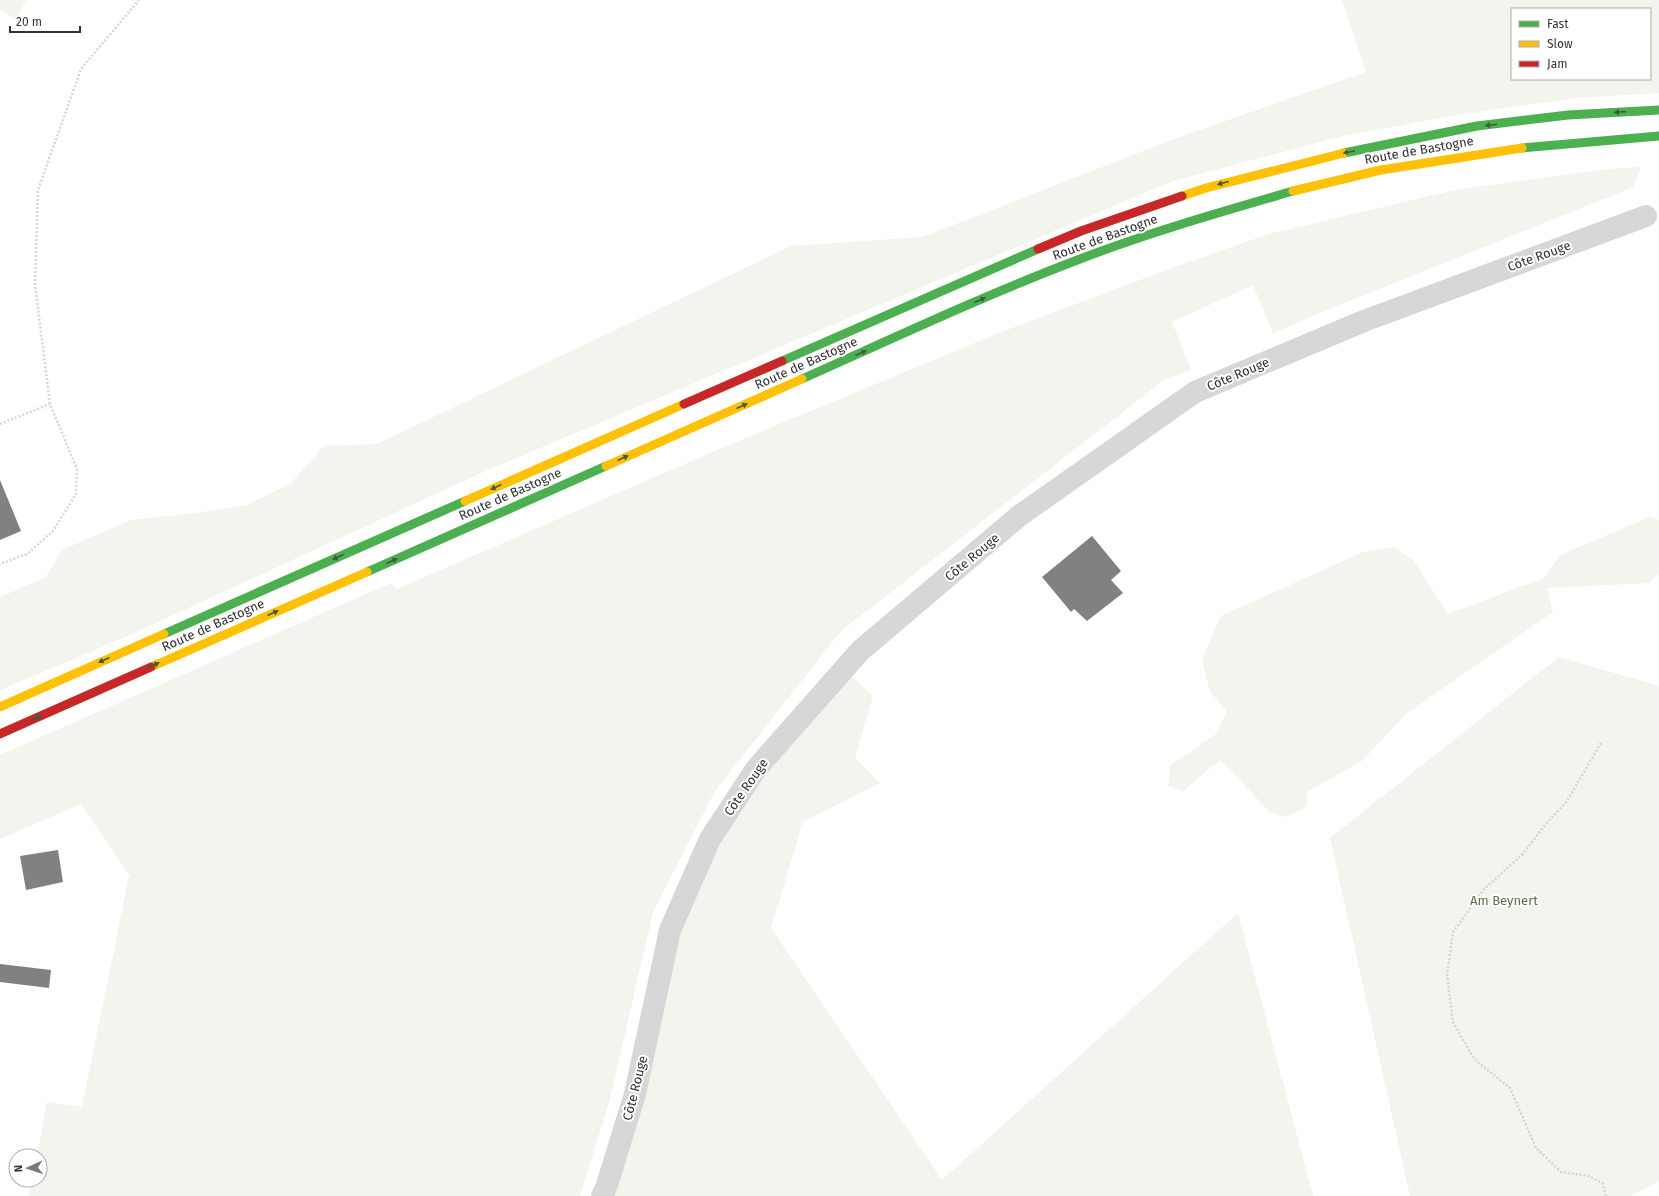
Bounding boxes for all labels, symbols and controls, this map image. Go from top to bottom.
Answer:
scale bar [10,8,80,34]
legend [1511,8,1651,80]
text: 20 m [16,15,42,29]
text: Fast [1547,17,1569,31]
text: Slow [1547,37,1573,51]
text: Jam [1547,57,1567,71]
one-way arrow [1614,108,1626,115]
one-way arrow [1485,121,1497,128]
street label: Route de Bastogne [1363,133,1475,167]
one-way arrow [1343,149,1355,155]
one-way arrow [1217,181,1230,187]
street label: Route de Bastogne [1050,211,1160,263]
street label: Côte Rouge [1505,238,1573,274]
one-way arrow [974,297,986,303]
street label: Route de Bastogne [752,334,860,392]
one-way arrow [855,350,867,356]
street label: Côte Rouge [1205,354,1271,394]
one-way arrow [736,402,748,409]
one-way arrow [618,455,629,461]
street label: Route de Bastogne [456,465,564,523]
one-way arrow [489,485,501,491]
street label: Côte Rouge [942,530,1002,584]
one-way arrow [332,554,344,560]
one-way arrow [387,557,399,563]
street label: Route de Bastogne [159,596,267,654]
one-way arrow [268,610,279,616]
one-way arrow [98,657,110,663]
one-way arrow [149,662,160,668]
one-way arrow [30,715,41,721]
street label: Côte Rouge [721,756,771,818]
park label: Am Beynert [1470,893,1538,908]
street label: Côte Rouge [620,1054,650,1122]
north arrow [8,1148,48,1188]
text: N [12,1165,25,1172]

